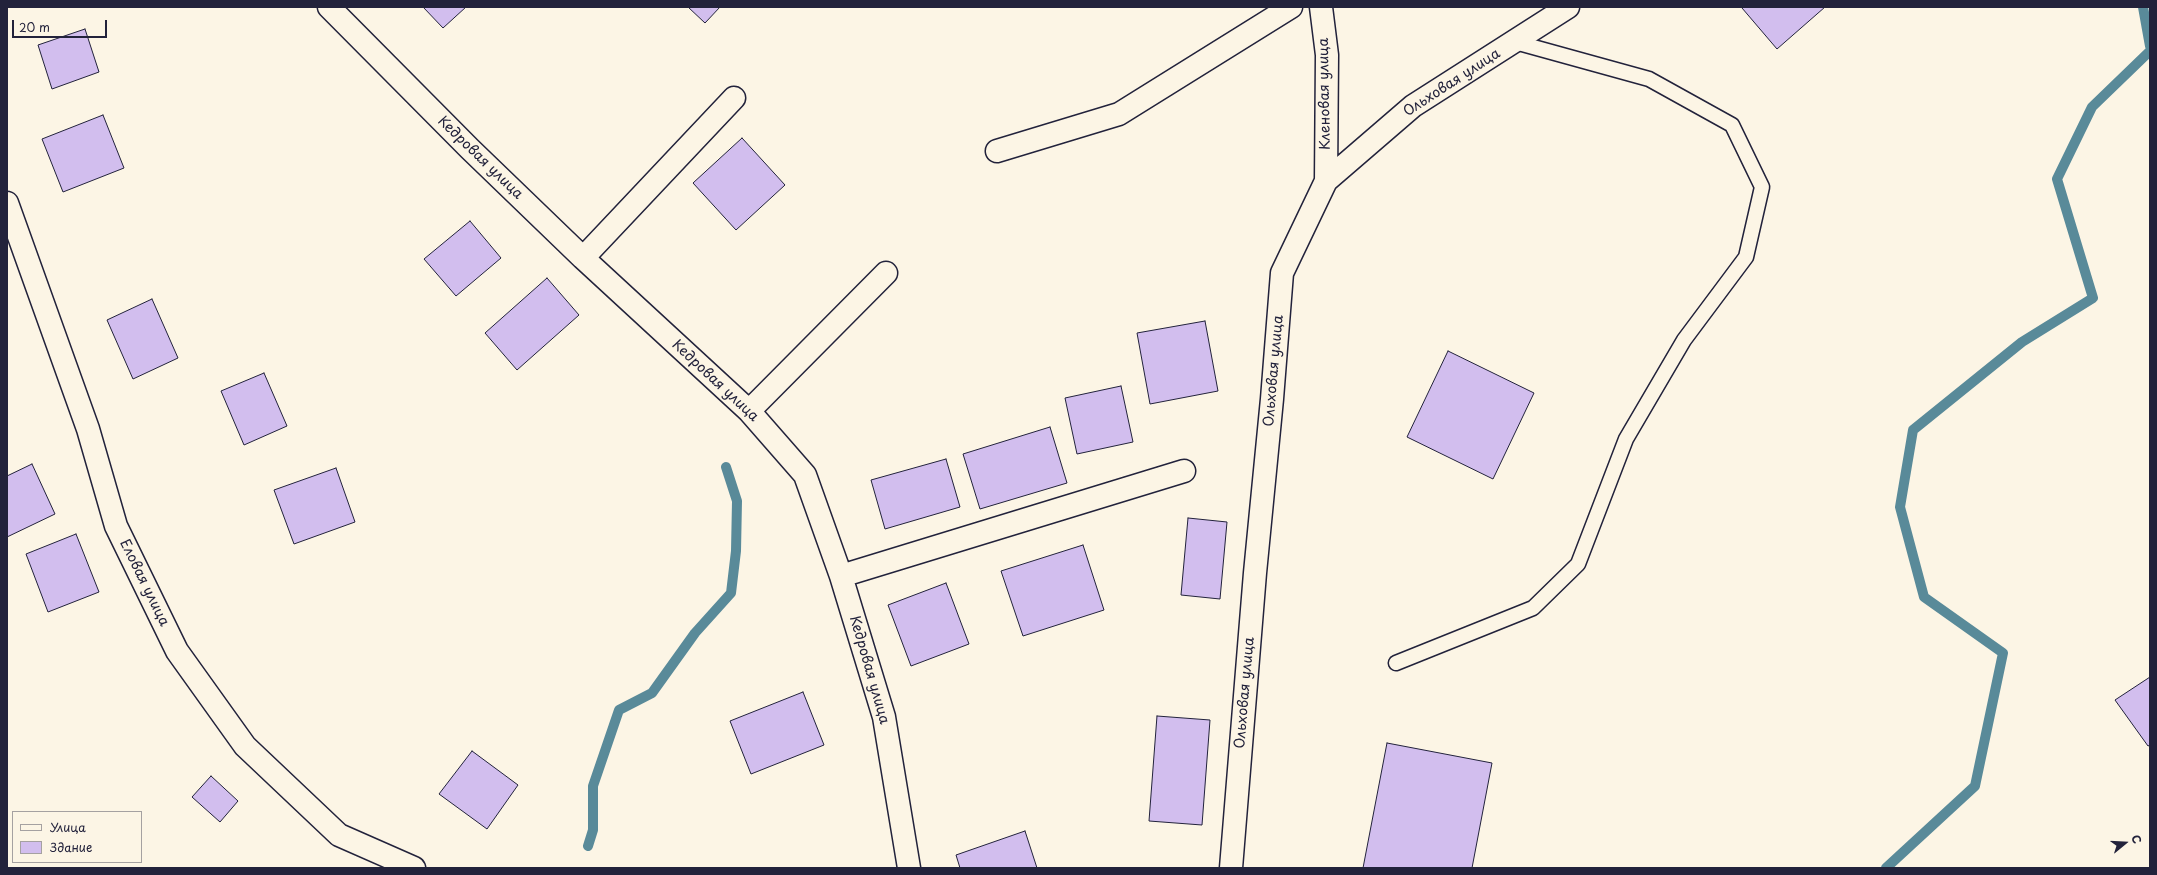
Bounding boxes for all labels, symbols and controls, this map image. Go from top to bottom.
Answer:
scale bar [14,12,109,38]
text: 20 m [19,18,50,36]
street label: Кленовая улица [1316,38,1334,150]
street label: Ольховая улица [1401,45,1503,121]
street label: Кедровая улица [434,113,526,203]
street label: Ольховая улица [1261,315,1287,427]
street label: Кедровая улица [668,337,762,425]
street label: Еловая улица [116,537,172,629]
street label: Кедровая улица [845,614,893,726]
street label: Ольховая улица [1232,637,1258,749]
legend [12,811,142,863]
text: Улица [50,818,86,836]
north arrow [2105,823,2145,863]
text: С [2128,833,2146,846]
text: Здание [50,838,92,856]

